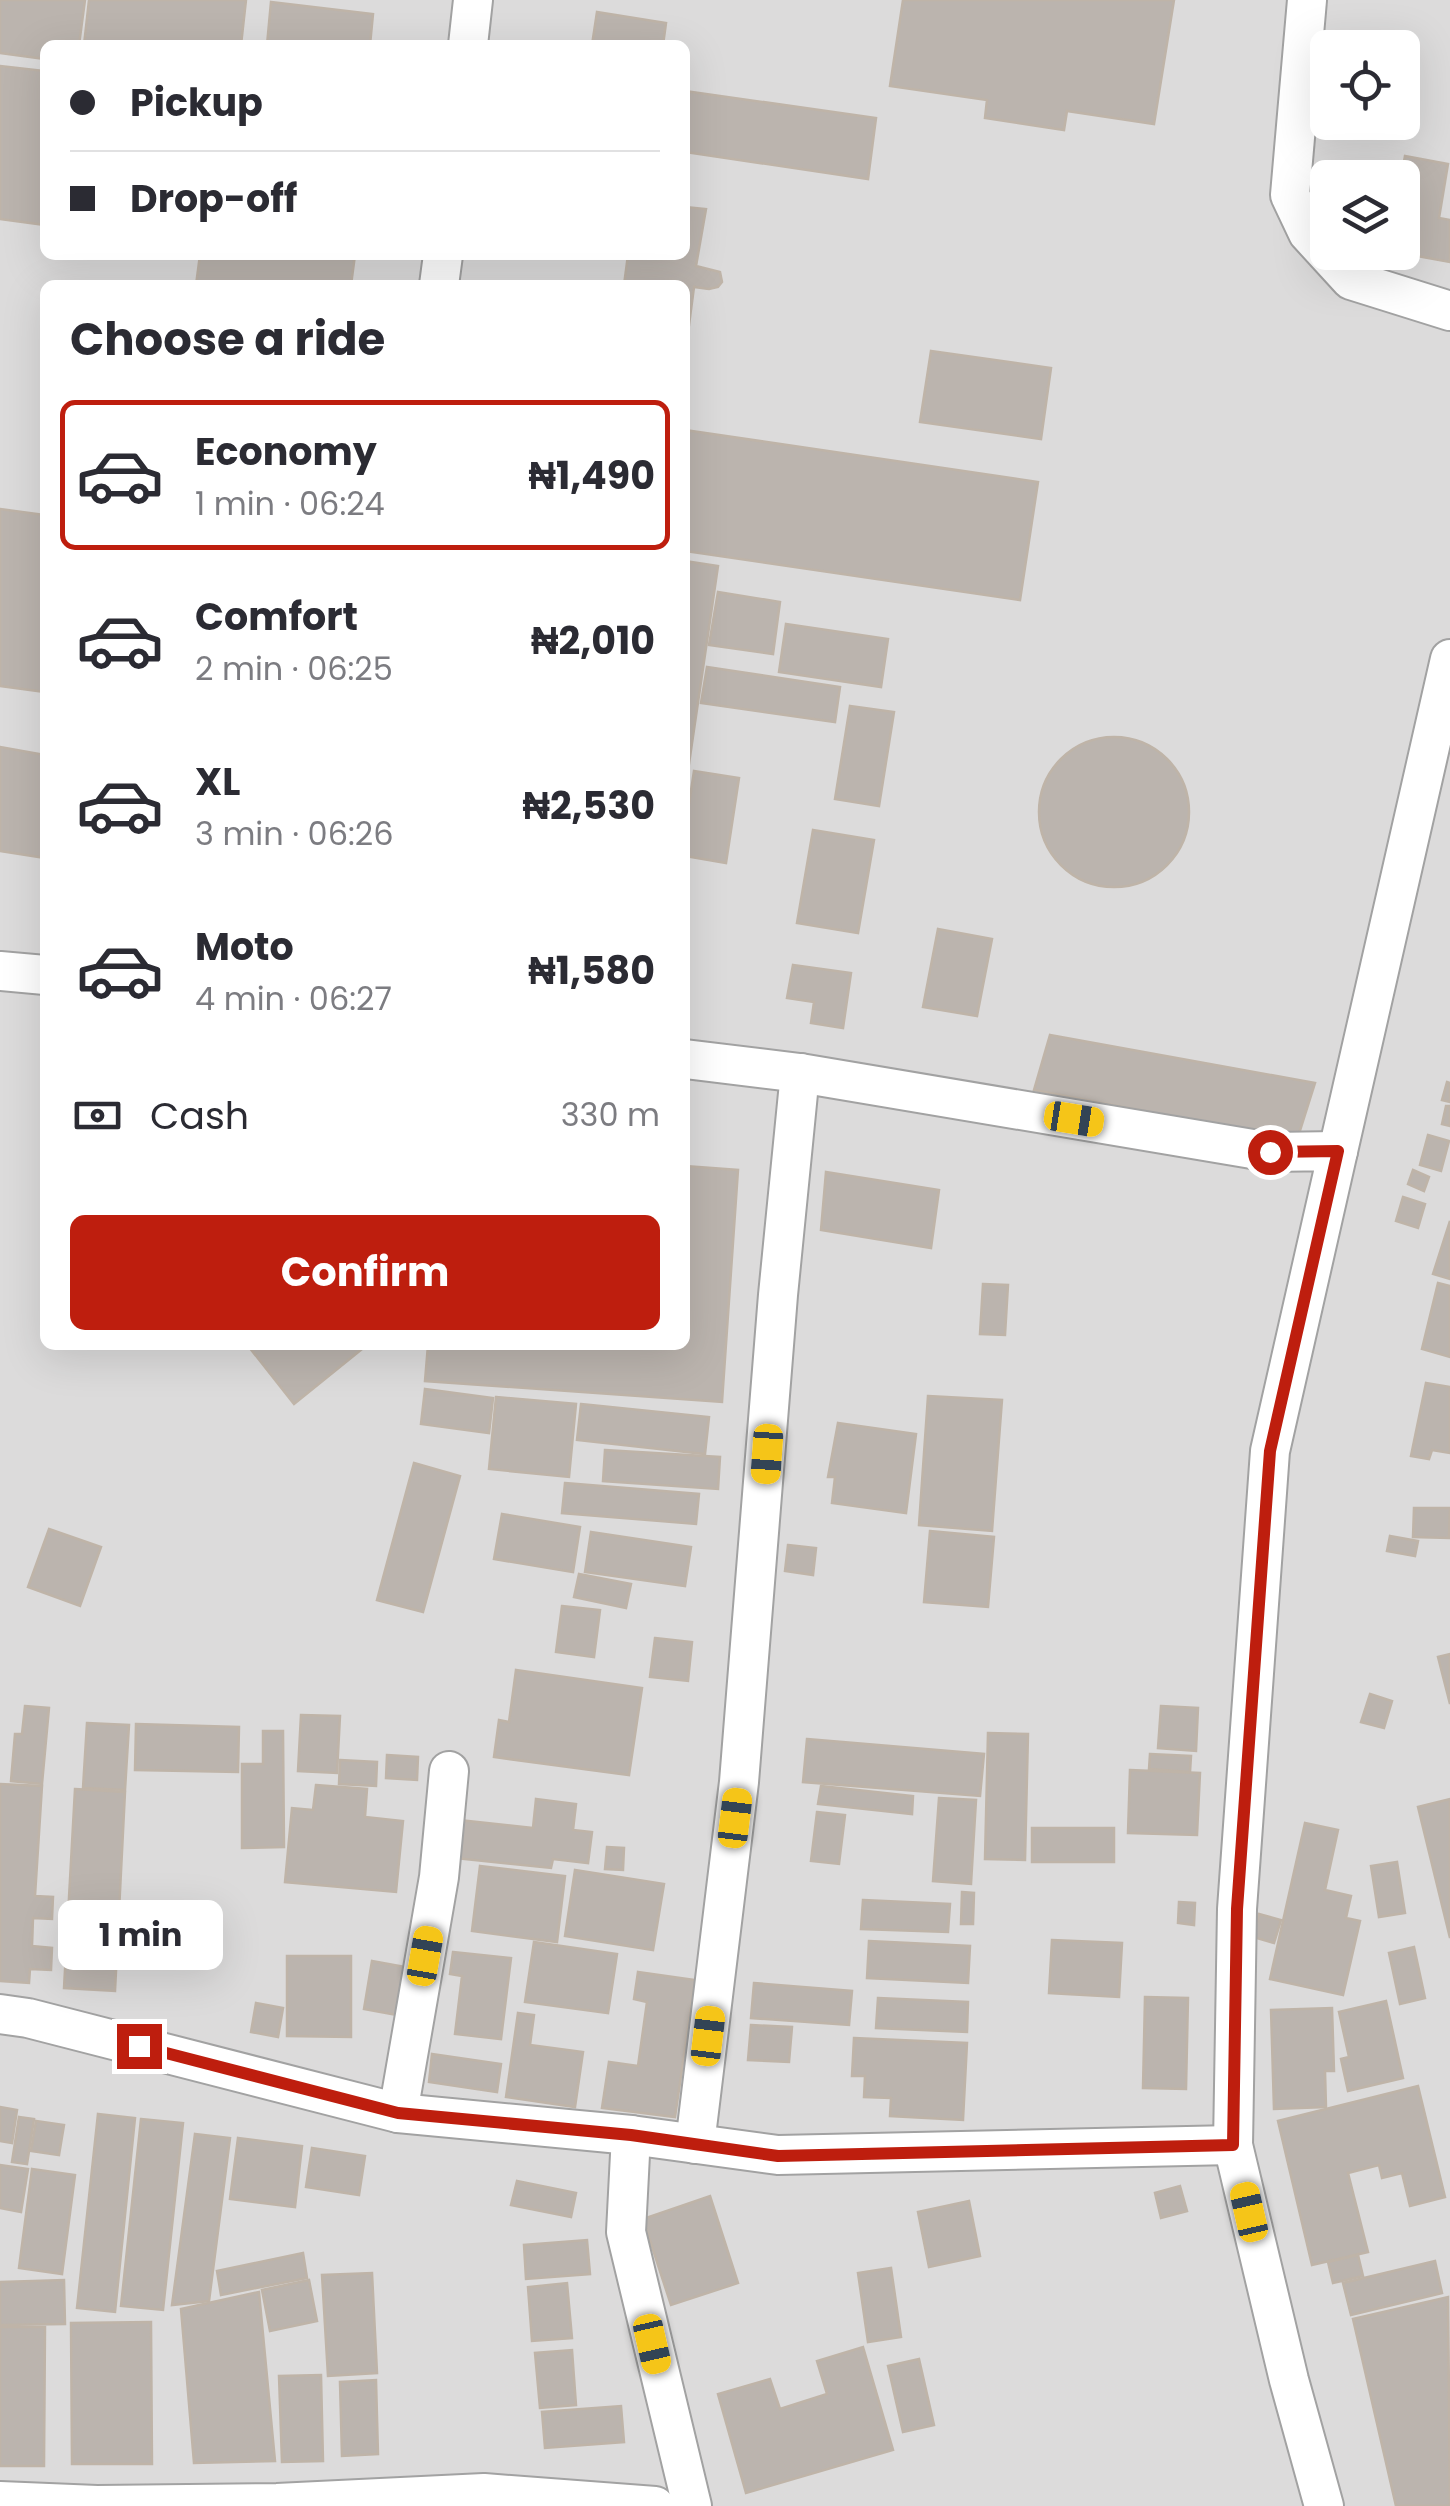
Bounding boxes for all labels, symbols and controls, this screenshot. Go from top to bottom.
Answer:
map controls [1310,30,1420,270]
button: locate [1310,30,1420,140]
text: Pickup [130,76,263,129]
button: layers [1310,160,1420,270]
text: Drop-off [130,172,298,225]
text: Choose a ride [70,308,385,371]
text: Economy [195,425,377,478]
icon: car [75,430,165,520]
text: ₦1,490 [528,449,655,502]
text: 1 min · 06:24 [195,481,385,526]
text: Comfort [195,590,358,643]
icon: car [75,595,165,685]
text: ₦2,010 [531,614,655,667]
text: 2 min · 06:25 [195,646,393,691]
text: XL [195,755,240,808]
icon: car [75,760,165,850]
text: ₦2,530 [522,779,655,832]
text: 3 min · 06:26 [195,811,394,856]
text: Moto [195,920,294,973]
icon: car [75,925,165,1015]
text: ₦1,580 [528,944,655,997]
text: 4 min · 06:27 [195,976,392,1021]
icon: cash [70,1088,125,1143]
text: Cash [150,1089,249,1142]
text: 330 m [561,1092,660,1137]
car [1042,1099,1106,1139]
route start [1248,1130,1293,1175]
button: Confirm [70,1215,660,1330]
car [750,1423,784,1485]
car [716,1786,754,1850]
callout: 1 min [56,1901,222,1971]
text: 1 min [99,1912,182,1957]
car [405,1924,445,1988]
car [689,2004,727,2068]
route end [117,2024,162,2069]
car [1228,2179,1270,2245]
car [631,2311,673,2377]

